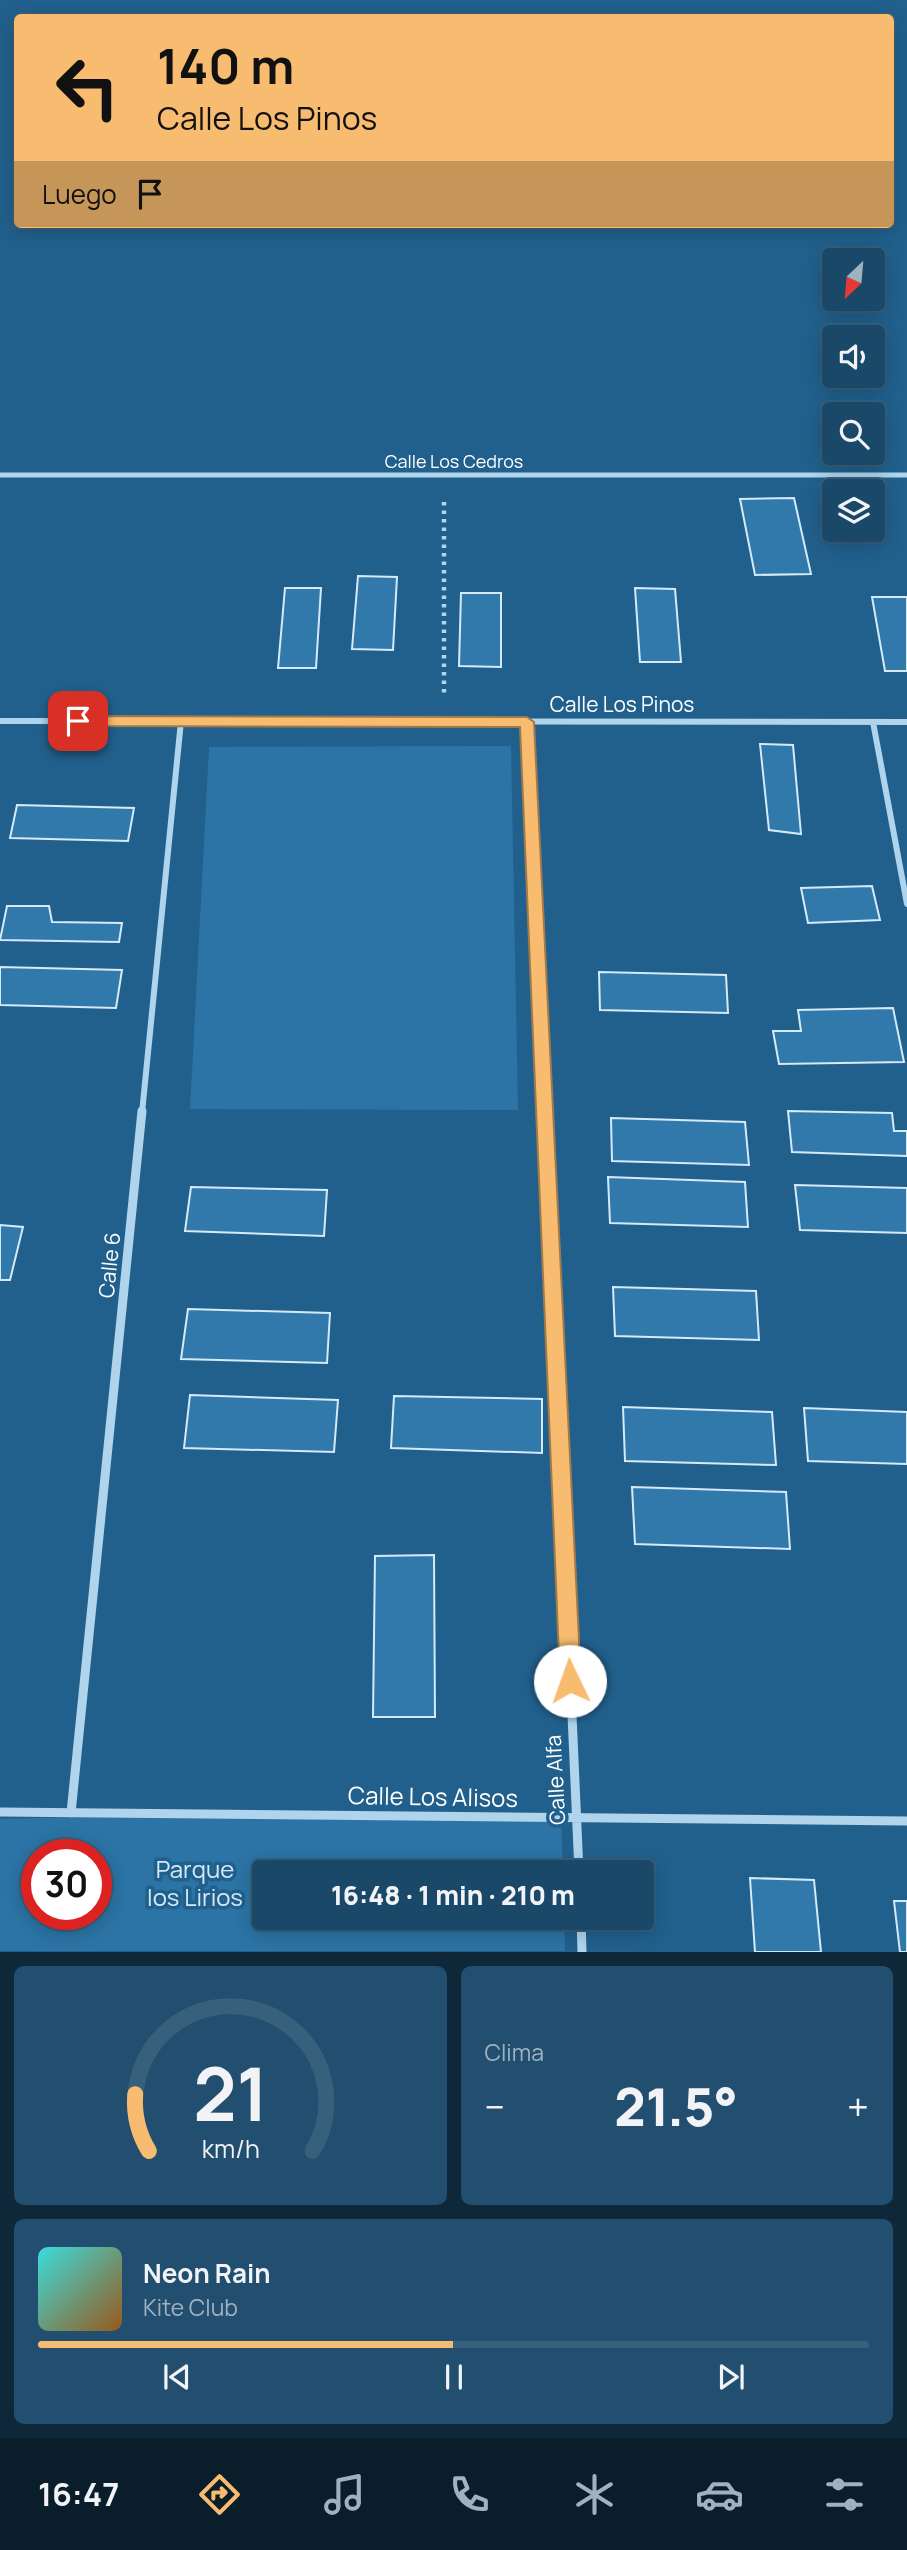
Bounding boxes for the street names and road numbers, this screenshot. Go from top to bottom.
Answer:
street label: Calle Los Cedros [385,449,523,473]
street label: Calle Los Pinos [550,690,694,718]
street label: Calle 6 [92,1231,126,1299]
street label: Calle Alfa [539,1734,571,1826]
street label: Calle Los Alisos [348,1778,518,1814]

